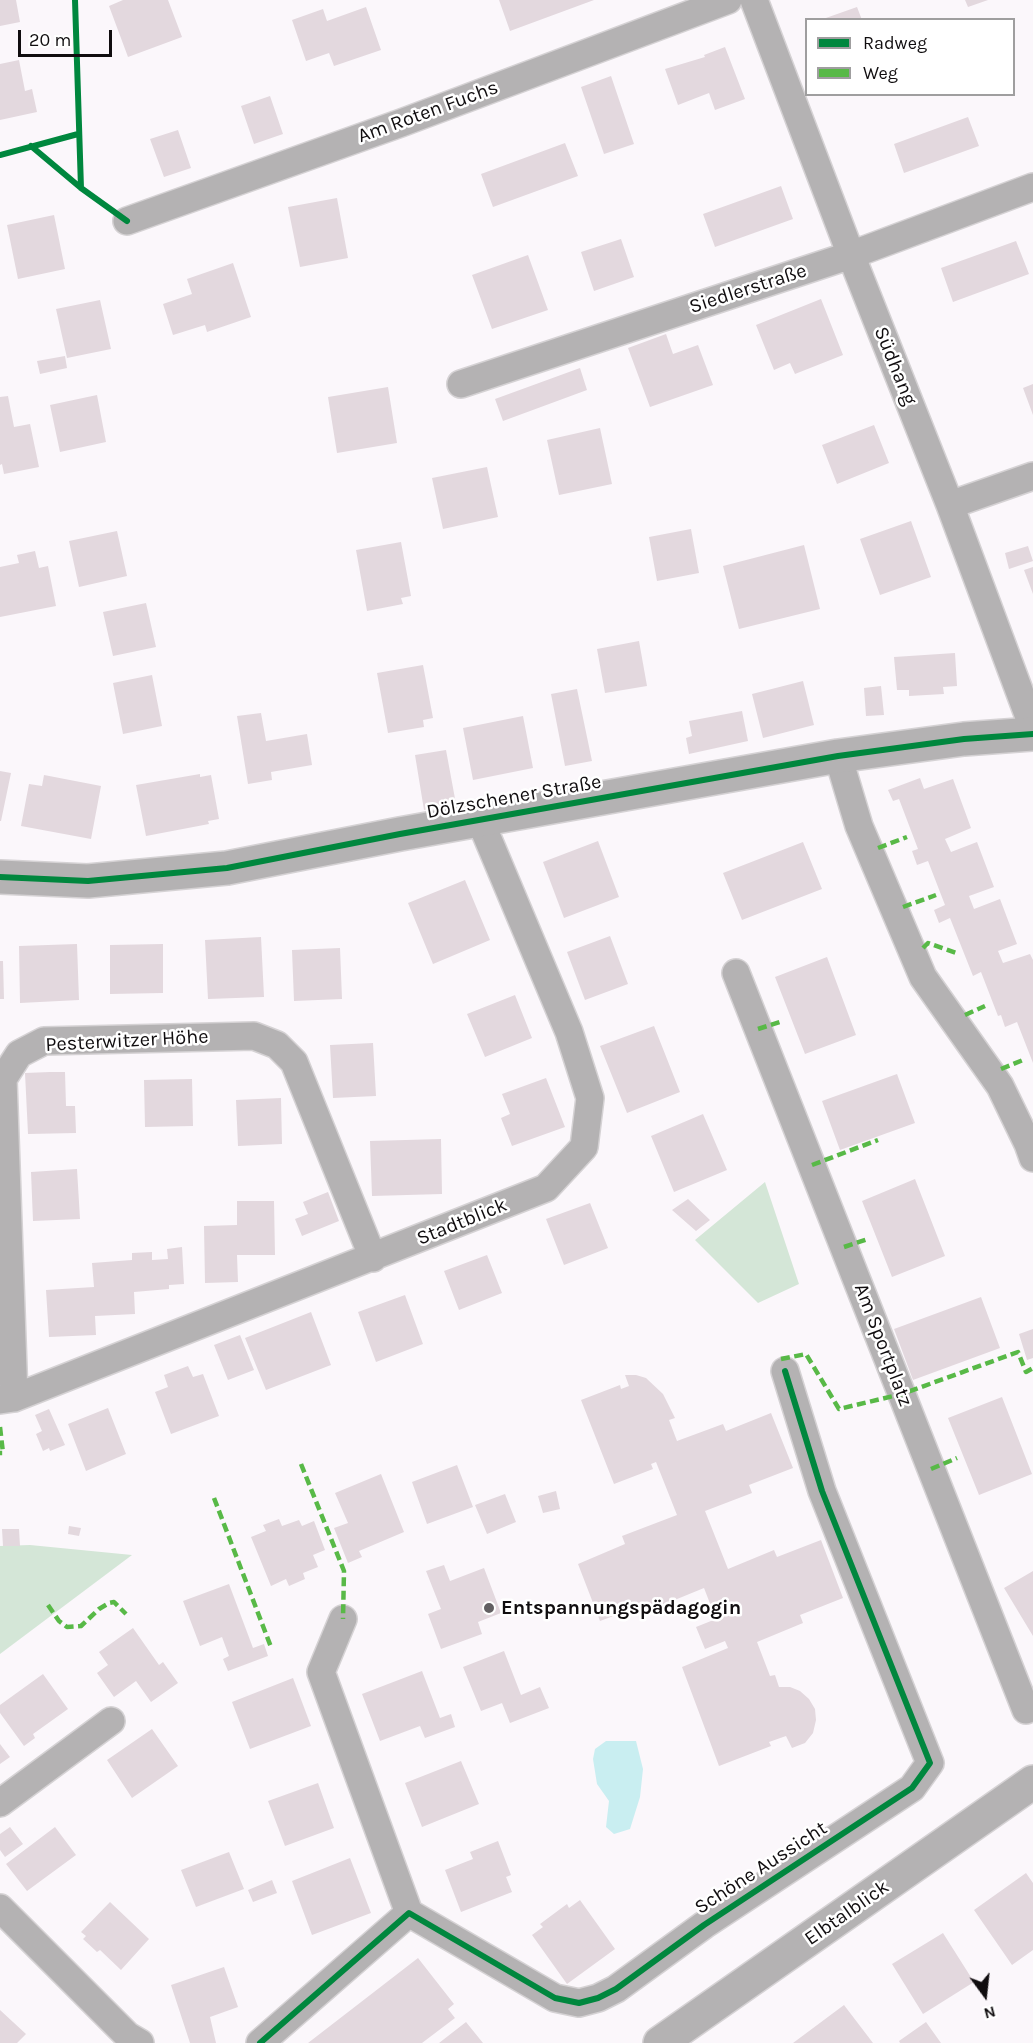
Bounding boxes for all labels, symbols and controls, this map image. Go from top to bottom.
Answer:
scale bar [21,18,116,56]
legend [805,18,1015,96]
text: 20 m [29,29,71,51]
text: Radweg [863,32,927,54]
text: Weg [863,62,898,84]
street label: Am Roten Fuchs [354,75,502,149]
street label: Siedlerstraße [686,259,810,319]
street label: Südhang [868,323,922,409]
street label: Dölzschener Straße [425,770,603,824]
street label: Pesterwitzer Höhe [45,1025,209,1057]
street label: Stadtblick [413,1193,511,1251]
street label: Am Sportplatz [849,1280,917,1410]
place label: Entspannungspädagogin [501,1596,741,1620]
marker: Entspannungspädagogin [482,1601,496,1615]
street label: Schöne Aussicht [690,1816,832,1920]
street label: Elbtalblick [800,1875,894,1951]
north arrow [955,1965,1015,2025]
text: N [982,2002,998,2024]

